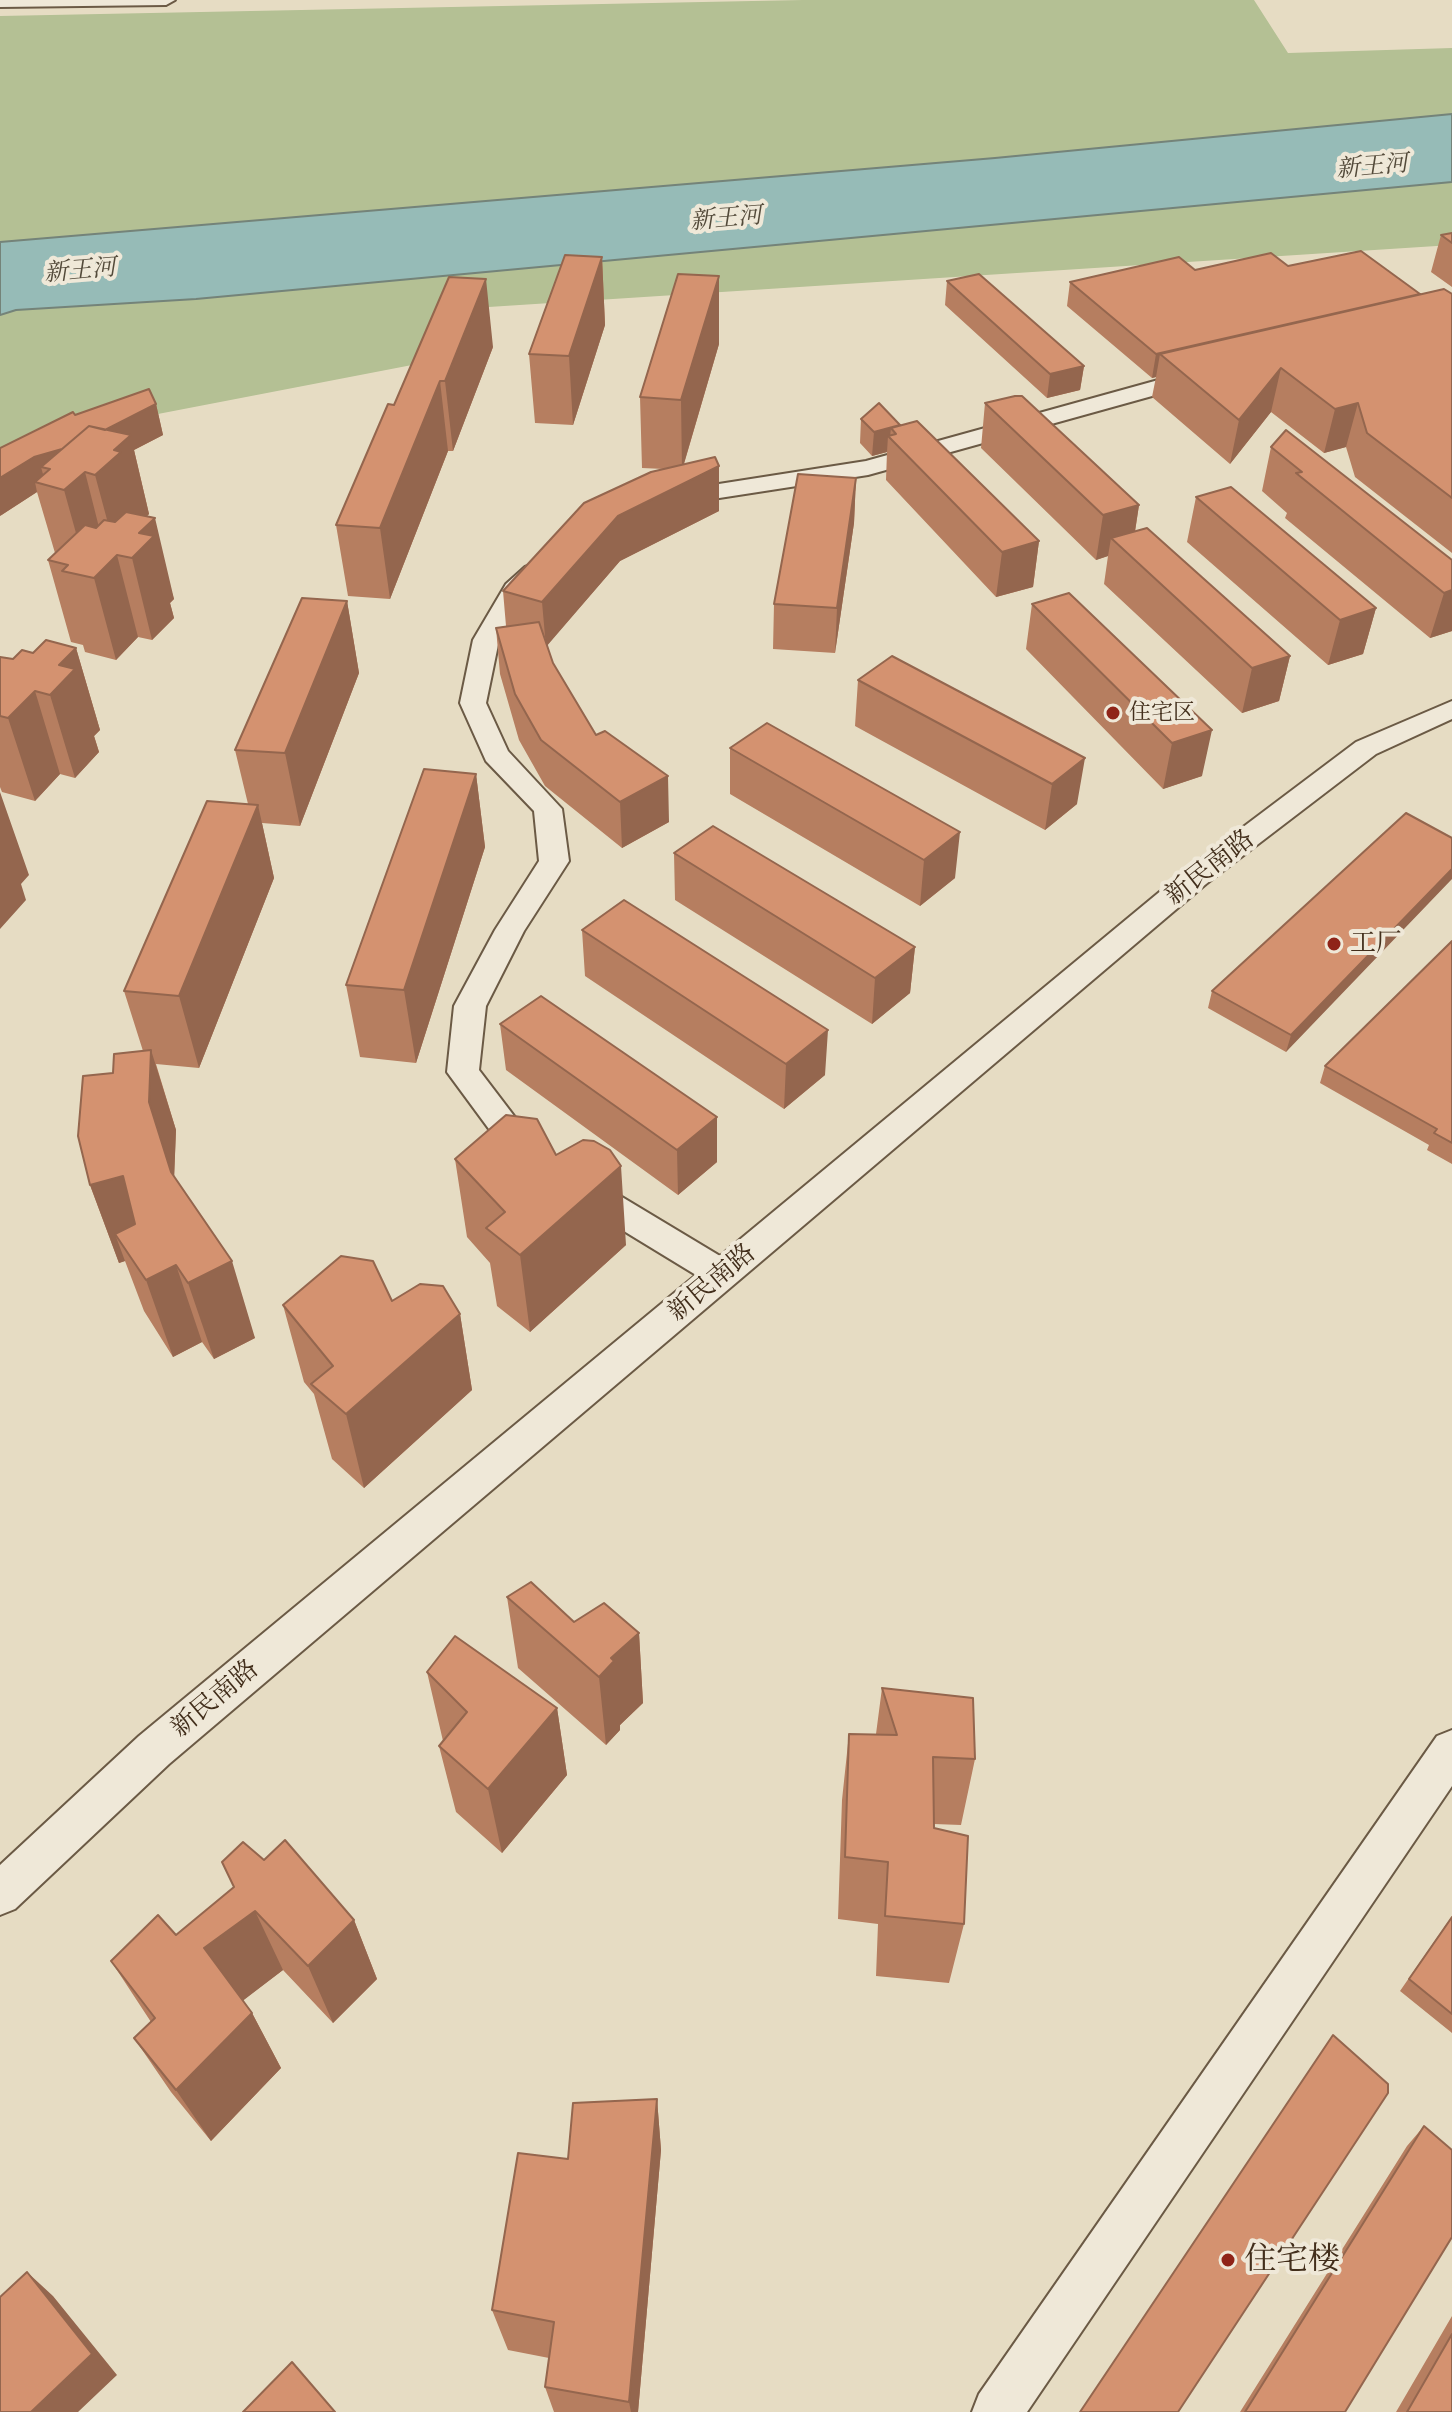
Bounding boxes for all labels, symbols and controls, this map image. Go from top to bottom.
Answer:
water label: 新王河 [1335,150,1409,184]
water label: 新王河 [689,202,763,236]
water label: 新王河 [43,254,117,288]
place label: 住宅区 [1129,700,1195,726]
marker: 住宅区 [1104,704,1122,722]
street label: 新民南路 [1159,824,1261,912]
place label: 工厂 [1350,928,1402,960]
marker: 工厂 [1325,935,1343,953]
street label: 新民南路 [662,1238,762,1328]
street label: 新民南路 [165,1654,265,1744]
place label: 住宅楼 [1244,2241,1340,2279]
marker: 住宅楼 [1219,2251,1237,2269]

